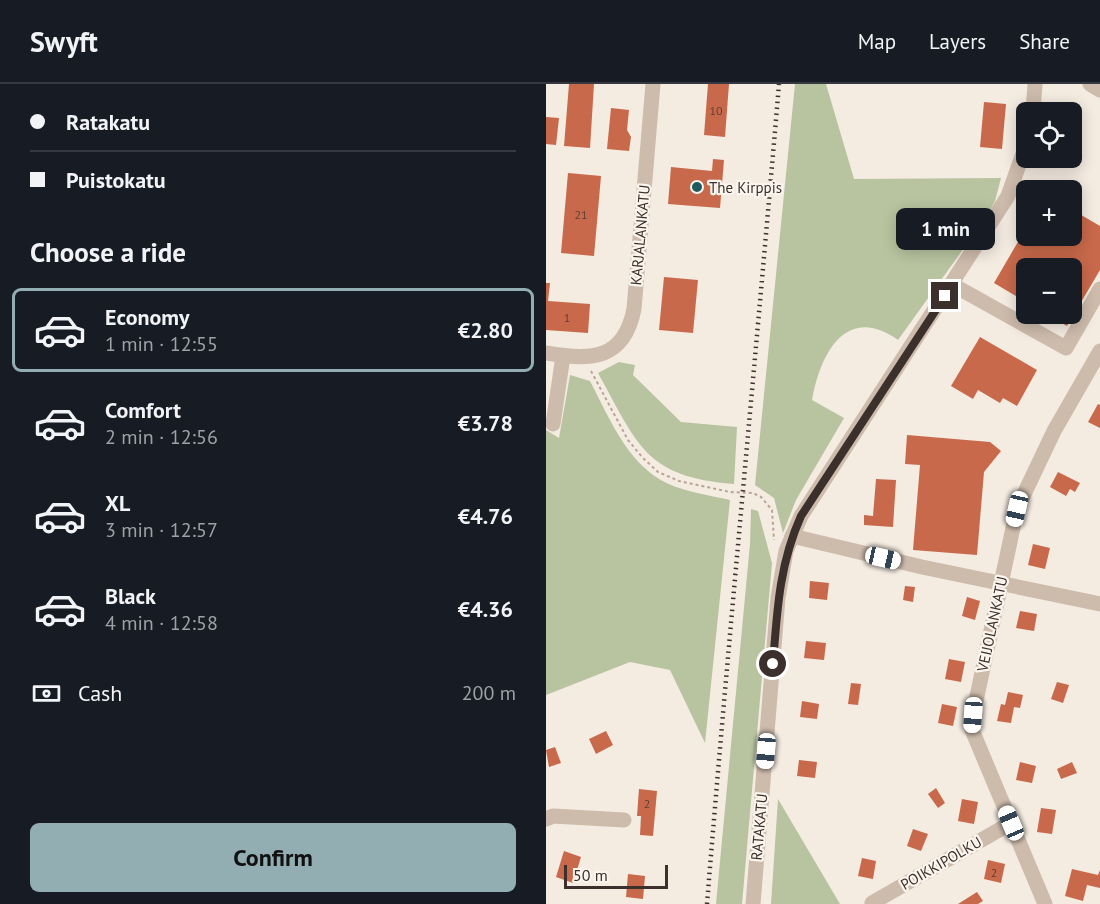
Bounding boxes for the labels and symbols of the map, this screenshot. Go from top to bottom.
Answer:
house number: 10 [709,103,723,118]
place label: The Kirppis [709,178,782,197]
marker: The Kirppis [690,180,704,194]
street label: KARJALANKATU [626,184,654,286]
house number: 21 [574,207,588,222]
callout: 1 min [896,209,994,251]
route end [931,282,958,309]
house number: 1 [564,310,570,325]
car [1004,489,1030,529]
car [863,545,903,571]
street label: VEIJOLANKATU [972,575,1011,674]
route start [759,650,786,677]
car [963,696,983,734]
car [755,732,777,770]
street label: RATAKATU [747,793,771,861]
house number: 2 [644,796,650,811]
car [996,803,1026,843]
street label: POIKKIPOLKU [897,832,985,894]
scale bar [564,862,668,890]
house number: 2 [991,865,997,880]

